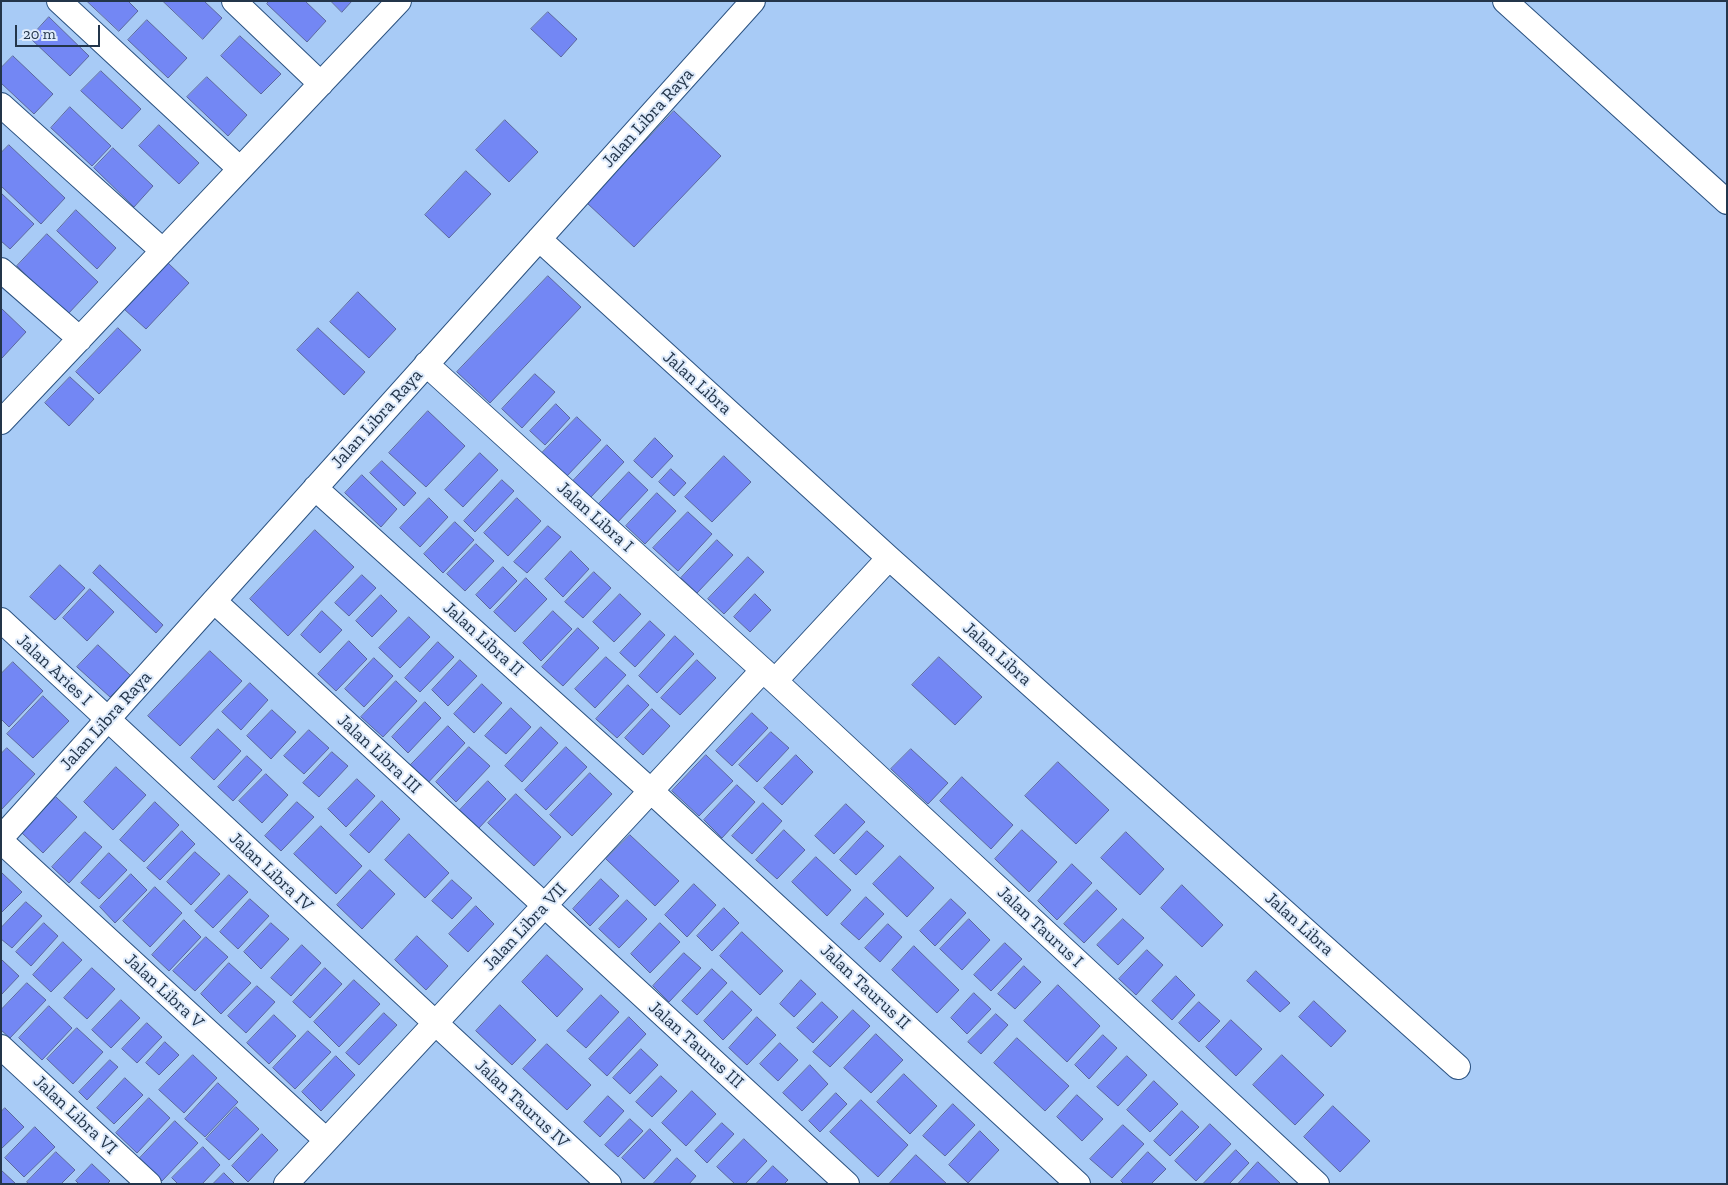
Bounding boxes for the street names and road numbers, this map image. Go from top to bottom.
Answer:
street label: Jalan Libra Raya [598,64,698,172]
street label: Jalan Libra [658,347,736,419]
street label: Jalan Libra Raya [327,365,427,473]
street label: Jalan Libra I [553,477,637,557]
street label: Jalan Libra II [438,597,528,681]
street label: Jalan Libra [958,618,1036,690]
street label: Jalan Aries I [12,630,96,710]
street label: Jalan Libra Raya [56,667,156,775]
street label: Jalan Libra III [333,710,425,798]
street label: Jalan Libra IV [225,828,317,916]
street label: Jalan Libra VII [479,879,571,975]
street label: Jalan Taurus I [993,882,1087,972]
street label: Jalan Libra [1260,888,1338,960]
street label: Jalan Taurus II [816,940,914,1034]
street label: Jalan Libra V [120,949,208,1033]
street label: Jalan Taurus III [644,997,748,1093]
street label: Jalan Taurus IV [470,1055,574,1153]
street label: Jalan Libra VI [29,1071,121,1159]

